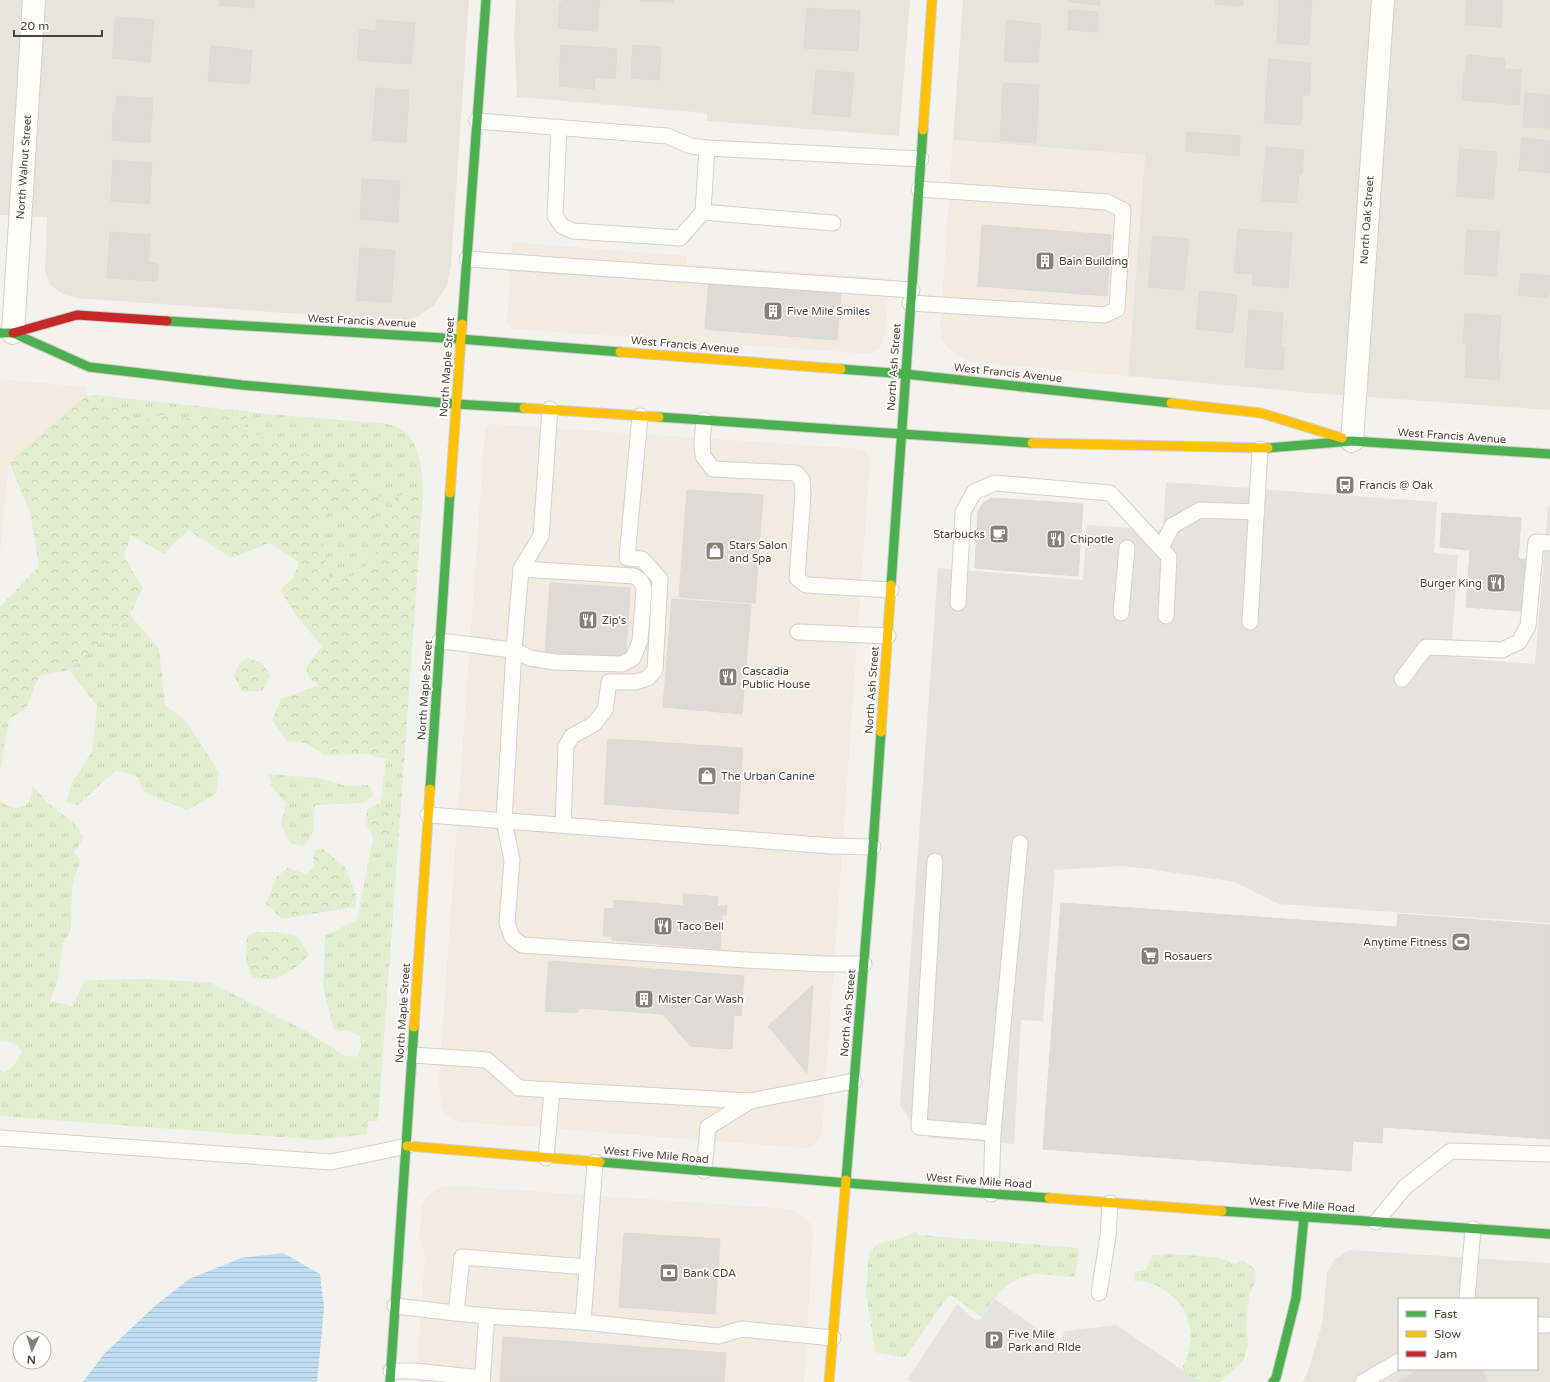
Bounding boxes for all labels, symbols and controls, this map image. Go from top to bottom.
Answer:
scale bar [14,12,102,38]
text: 20 m [20,19,49,33]
street label: North Walnut Street [14,114,34,220]
street label: North Oak Street [1357,175,1377,265]
building icon: Bain Building [1034,250,1056,272]
place label: Bain Building [1059,255,1128,268]
building icon: Five Mile Smiles [762,300,784,322]
place label: Five Mile Smiles [787,305,870,318]
street label: West Francis Avenue [307,312,417,330]
street label: North Maple Street [437,316,457,418]
street label: North Ash Street [884,323,904,411]
street label: West Francis Avenue [630,334,740,356]
street label: West Francis Avenue [953,361,1063,385]
street label: West Francis Avenue [1397,426,1507,446]
bus stop icon: Francis @ Oak [1334,474,1356,496]
place label: Francis @ Oak [1359,479,1433,492]
cafe icon: Starbucks [988,523,1010,545]
place label: Starbucks [933,528,985,541]
restaurant icon: Chipotle [1045,528,1067,550]
place label: Chipotle [1070,533,1114,546]
place label: Stars Salon and Spa [729,539,787,565]
shop icon: Stars Salon and Spa [704,540,726,562]
restaurant icon: Burger King [1485,572,1507,594]
place label: Burger King [1420,577,1482,590]
restaurant icon: Zip's [577,609,599,631]
place label: Zip's [602,614,626,627]
street label: North Maple Street [415,639,435,741]
street label: North Ash Street [862,646,882,734]
place label: Cascadia Public House [742,665,810,691]
restaurant icon: Cascadia Public House [717,666,739,688]
shop icon: The Urban Canine [696,765,718,787]
place label: The Urban Canine [721,770,815,783]
restaurant icon: Taco Bell [652,915,674,937]
place label: Taco Bell [677,920,724,933]
sports icon: Anytime Fitness [1450,931,1472,953]
place label: Anytime Fitness [1363,936,1447,949]
supermarket icon: Rosauers [1139,945,1161,967]
place label: Rosauers [1164,950,1212,963]
street label: North Maple Street [393,962,413,1064]
street label: North Ash Street [838,969,858,1057]
building icon: Mister Car Wash [633,988,655,1010]
place label: Mister Car Wash [658,993,744,1006]
street label: West Five Mile Road [603,1144,709,1166]
street label: West Five Mile Road [926,1171,1032,1191]
street label: West Five Mile Road [1249,1195,1355,1215]
bank icon: Bank CDA [658,1262,680,1284]
place label: Bank CDA [683,1267,736,1280]
legend [1398,1298,1538,1370]
text: Fast [1434,1307,1458,1321]
text: Slow [1434,1327,1461,1341]
place label: Five Mile Park and RIde [1008,1328,1081,1354]
parking icon: Five Mile Park and RIde [983,1329,1005,1351]
north arrow [12,1330,52,1370]
text: Jam [1434,1347,1457,1361]
text: N [26,1353,36,1366]

